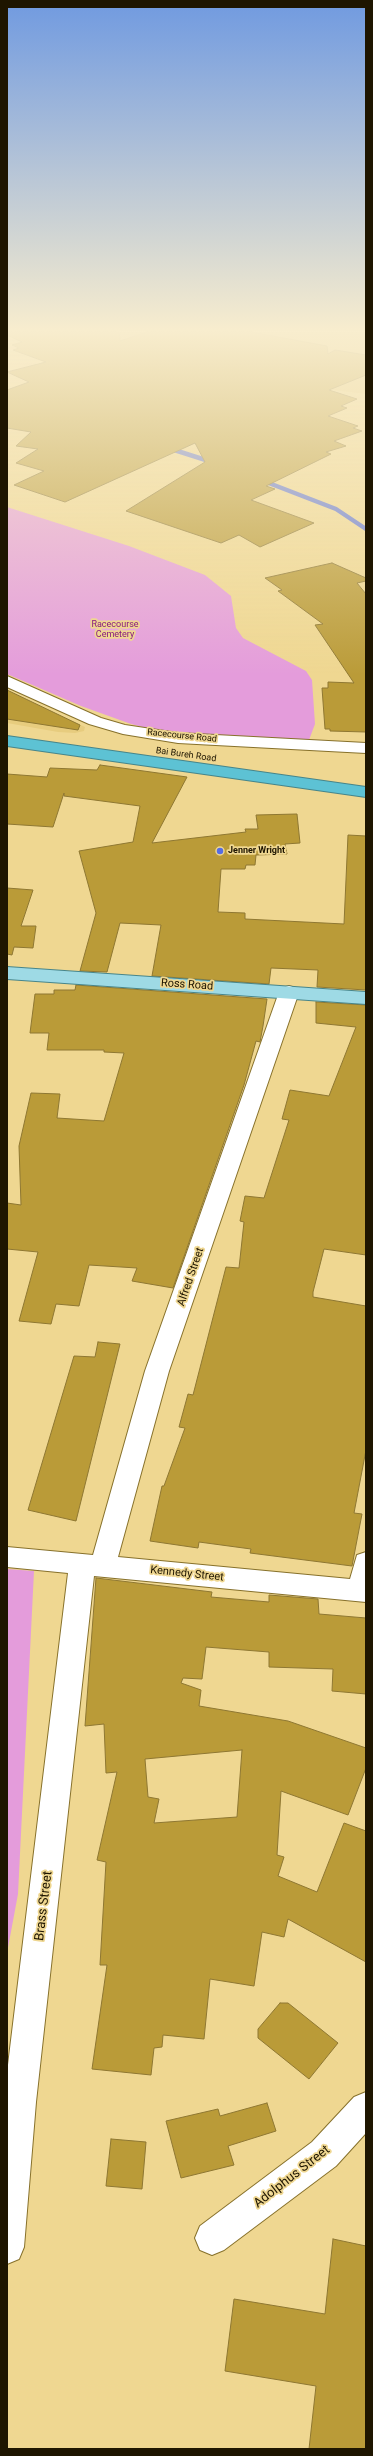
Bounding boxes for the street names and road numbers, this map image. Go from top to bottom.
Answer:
street label: Racecourse Road [147,727,217,745]
street label: Bai Bureh Road [155,745,217,765]
street label: Ross Road [160,977,214,993]
street label: Alfred Street [175,1246,207,1308]
street label: Kennedy Street [150,1564,224,1584]
street label: Brass Street [32,1870,56,1942]
street label: Adolphus Street [251,2142,333,2212]

